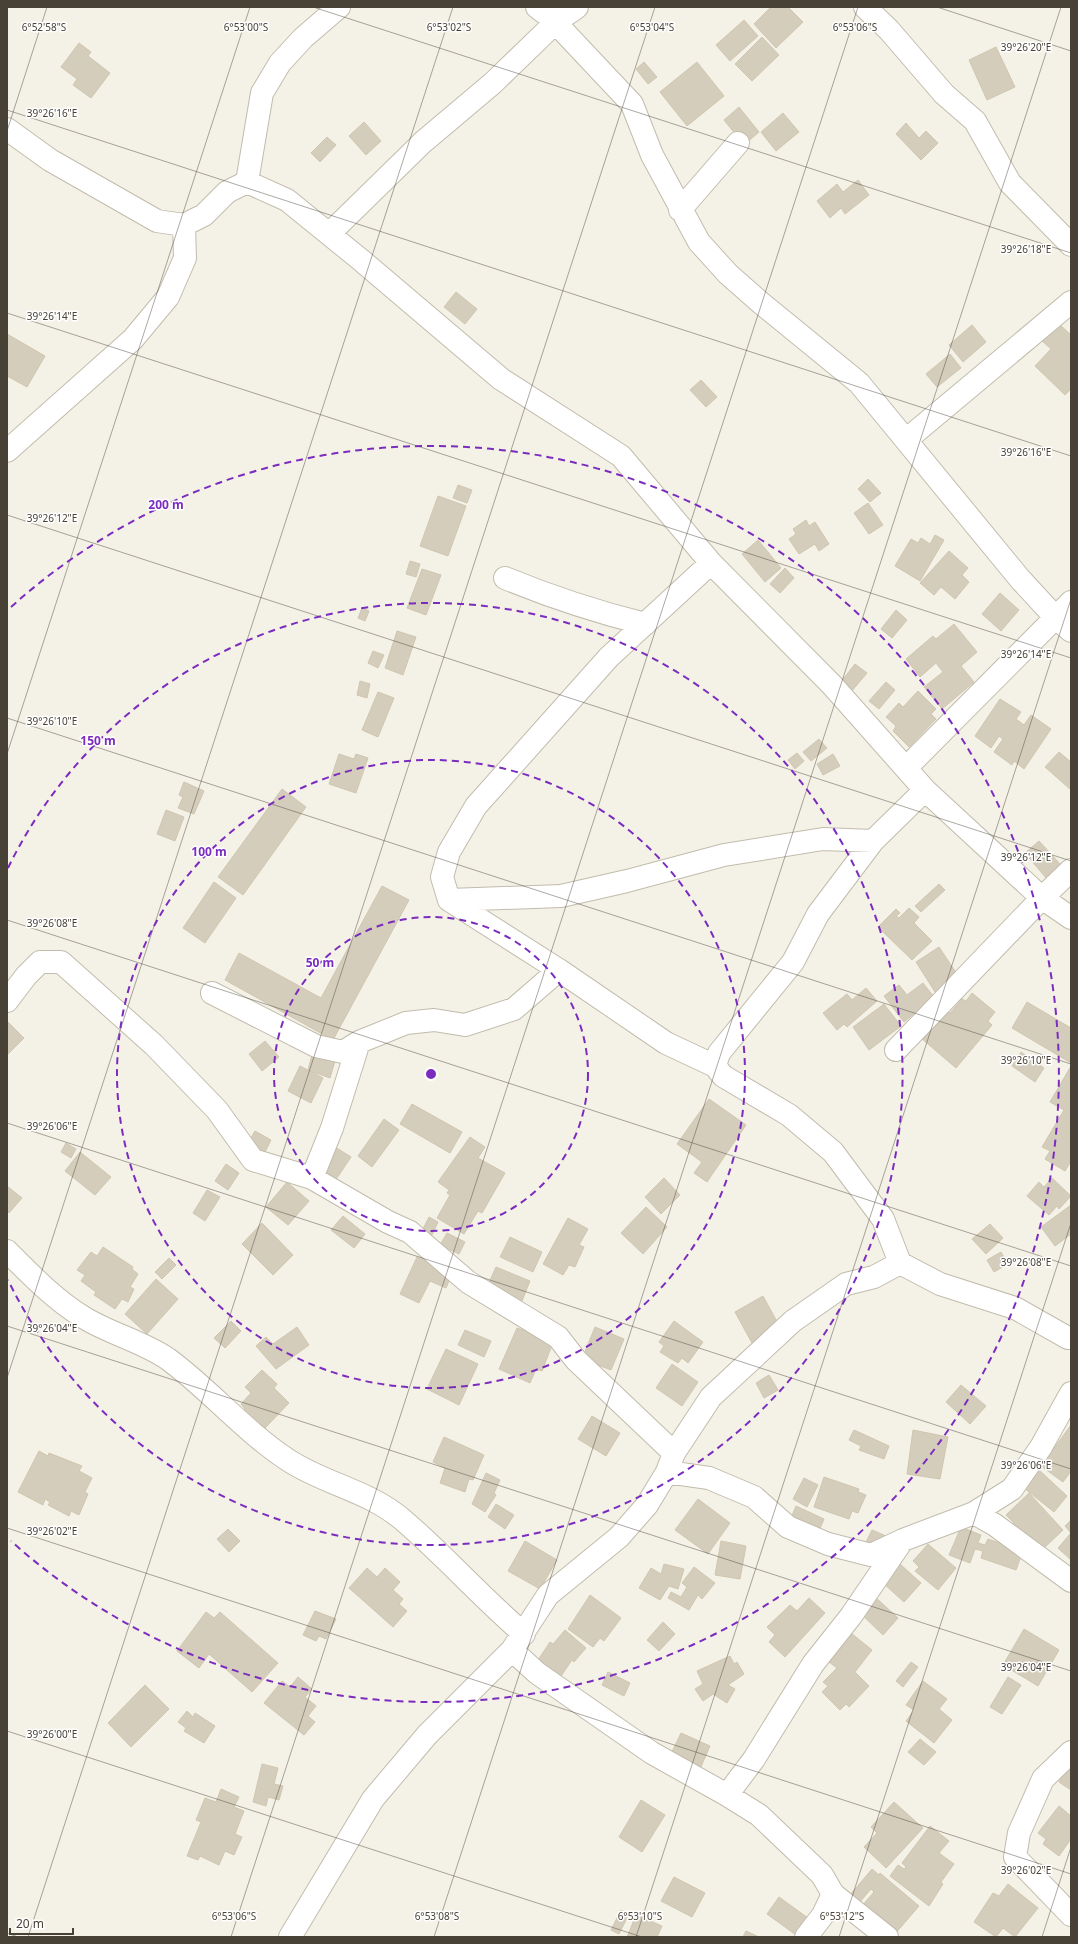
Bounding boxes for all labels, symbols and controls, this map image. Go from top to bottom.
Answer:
text: 6°52'58"S [22,20,67,34]
text: 6°53'00"S [224,20,269,34]
text: 6°53'02"S [427,20,472,34]
text: 6°53'04"S [630,20,675,34]
text: 6°53'06"S [833,20,878,34]
text: 39°26'20"E [1001,40,1051,54]
text: 39°26'16"E [27,106,77,120]
text: 39°26'18"E [1001,242,1051,256]
text: 39°26'14"E [27,309,77,323]
text: 39°26'16"E [1001,445,1051,459]
text: 200 m [148,496,184,513]
text: 39°26'12"E [27,511,77,525]
text: 39°26'14"E [1001,647,1051,661]
text: 39°26'10"E [27,714,77,728]
text: 150 m [80,732,116,749]
text: 100 m [191,843,227,860]
text: 39°26'12"E [1001,850,1051,864]
text: 39°26'08"E [27,916,77,930]
text: 50 m [306,954,334,971]
text: 39°26'10"E [1001,1053,1051,1067]
centre of rings [424,1067,438,1081]
text: 39°26'06"E [27,1119,77,1133]
text: 39°26'08"E [1001,1255,1051,1269]
text: 39°26'04"E [27,1321,77,1335]
text: 39°26'06"E [1001,1458,1051,1472]
text: 39°26'02"E [27,1524,77,1538]
text: 39°26'04"E [1001,1660,1051,1674]
text: 39°26'00"E [27,1727,77,1741]
text: 39°26'02"E [1001,1863,1051,1877]
text: 6°53'06"S [212,1909,257,1923]
text: 6°53'08"S [415,1909,460,1923]
text: 6°53'10"S [618,1909,663,1923]
text: 6°53'12"S [820,1909,865,1923]
scale bar [10,1910,73,1936]
text: 20 m [16,1915,44,1932]

